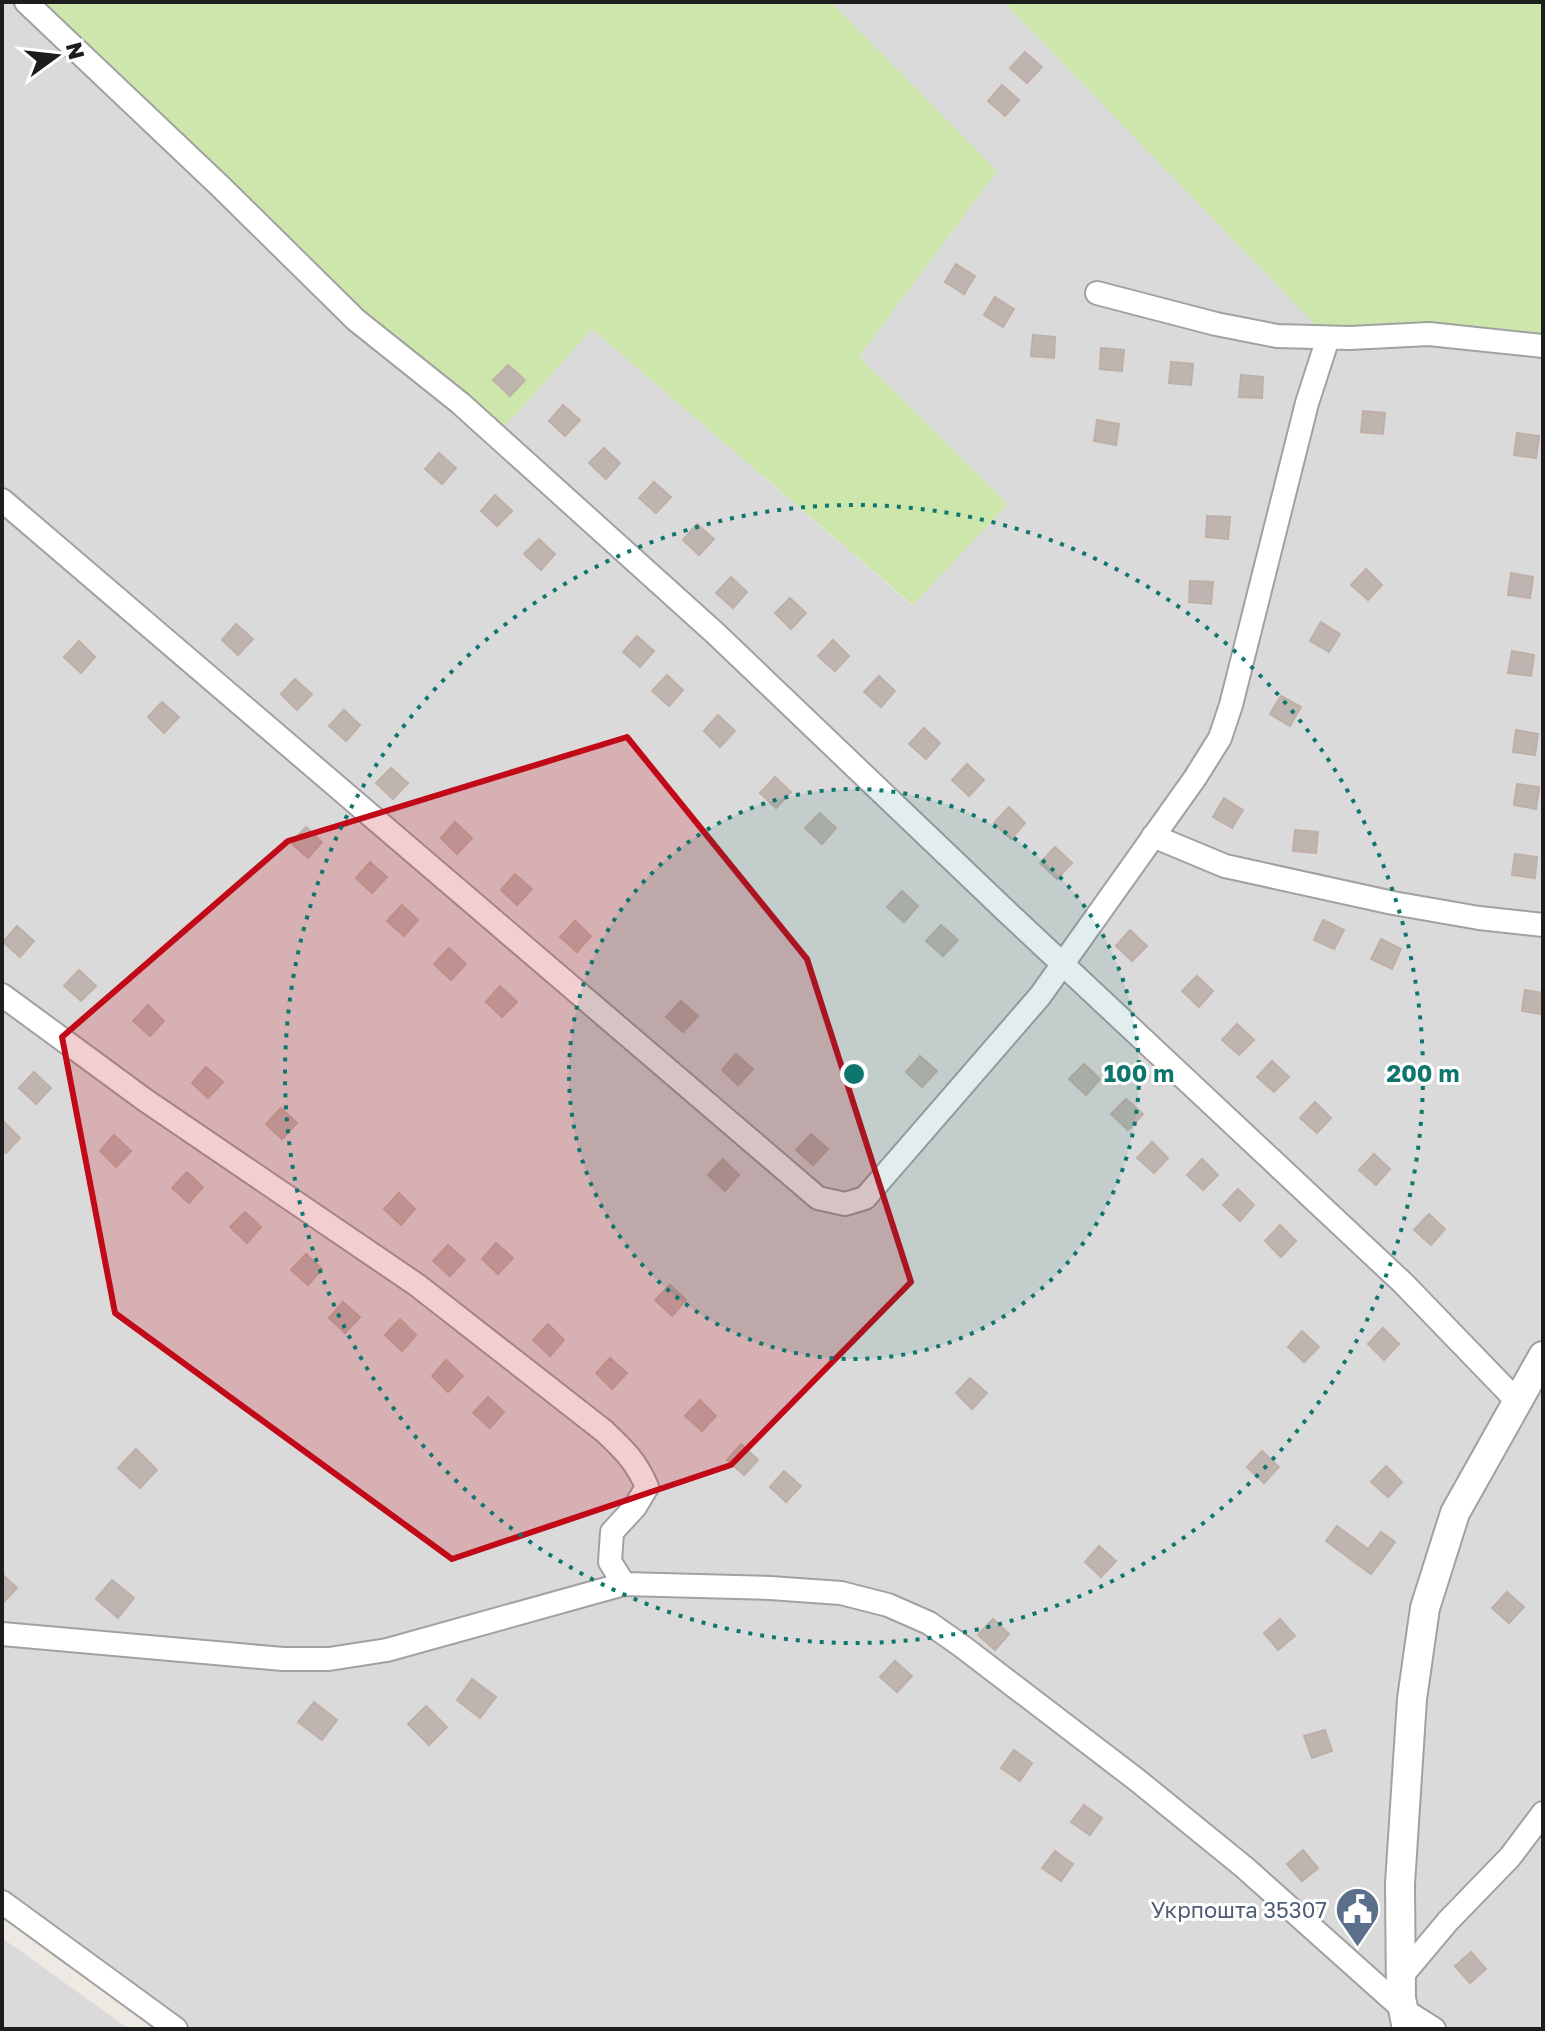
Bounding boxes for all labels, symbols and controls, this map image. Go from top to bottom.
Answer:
north arrow [16,16,96,96]
text: N [61,39,91,62]
text: 100 m [1104,1058,1174,1087]
text: 200 m [1387,1058,1459,1087]
centre of rings [840,1060,868,1088]
public building icon: Укрпошта 35307 [1334,1885,1382,1948]
place label: Укрпошта 35307 [1151,1896,1327,1923]

